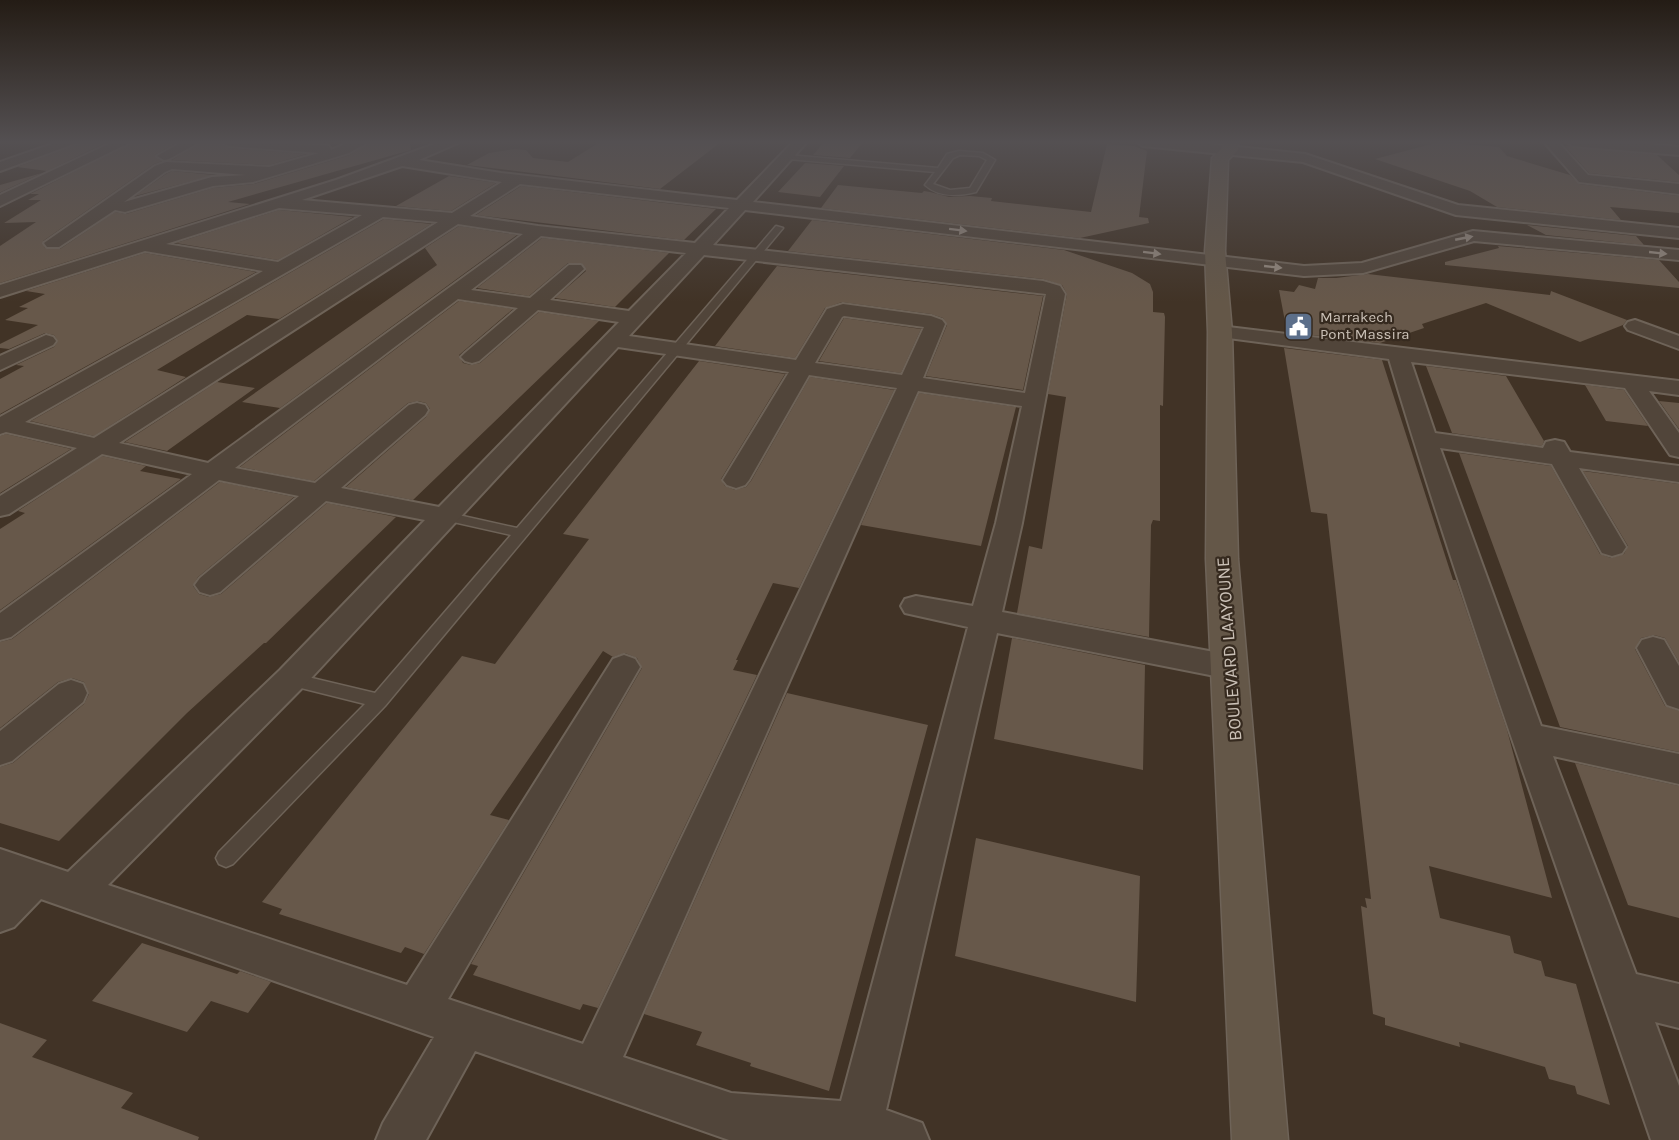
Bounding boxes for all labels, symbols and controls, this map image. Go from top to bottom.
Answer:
one-way arrow [949,225,968,235]
one-way arrow [1454,233,1473,242]
one-way arrow [1143,248,1162,258]
one-way arrow [1648,248,1667,258]
one-way arrow [1264,263,1283,272]
place label: Marrakech Pont Massira [1320,308,1410,343]
public building icon: Marrakech Pont Massira [1283,310,1315,342]
street label: BOULEVARD LAAYOUNE [1212,556,1246,742]

